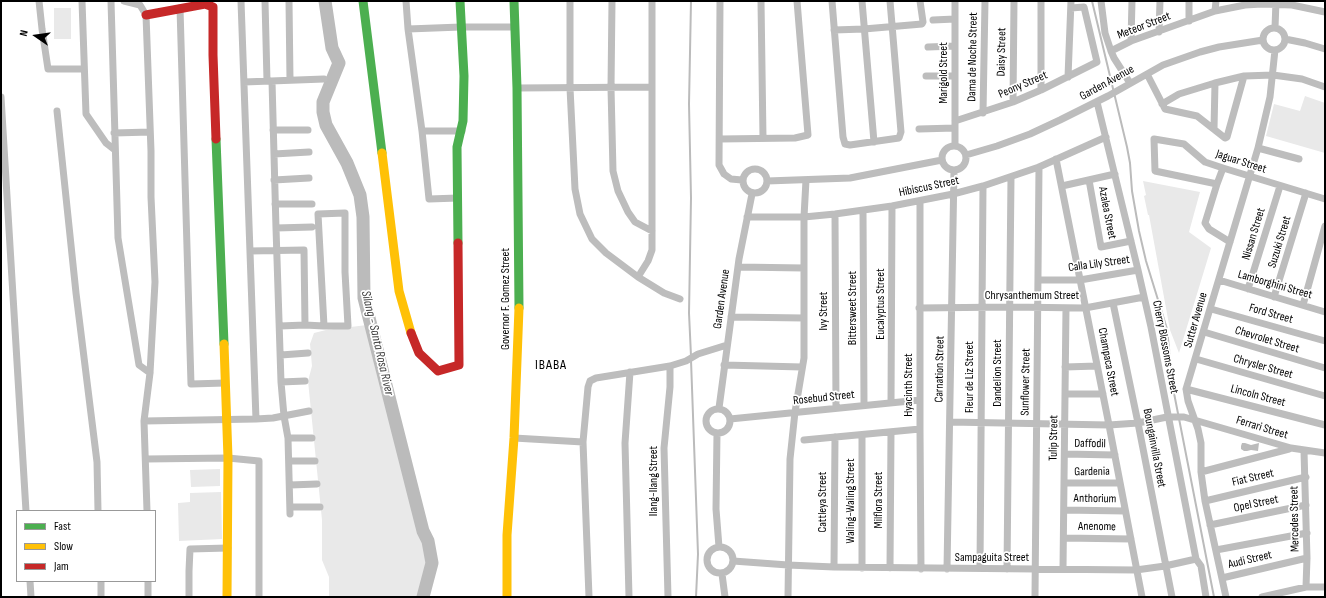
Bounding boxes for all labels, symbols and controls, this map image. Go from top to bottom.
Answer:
street label: Meteor Street [1115,9,1173,43]
street label: Dama de Noche Street [965,12,981,102]
north arrow [16,16,56,56]
street label: Daisy Street [994,27,1010,77]
text: N [17,29,31,38]
street label: Marigold Street [937,42,951,104]
street label: Garden Avenue [1077,62,1137,104]
street label: Peony Street [996,68,1050,102]
street label: Jaguar Street [1214,147,1268,177]
street label: Hibiscus Street [898,174,960,200]
street label: Azalea Street [1095,186,1119,240]
street label: Nissan Street [1239,206,1269,262]
street label: Suzuki Street [1265,214,1295,270]
street label: Governor F. Gomez Street [499,248,513,350]
street label: Calla Lily Street [1067,253,1131,275]
street label: Garden Avenue [711,268,733,330]
street label: Eucalyptus Street [874,268,888,340]
street label: Lamborghini Street [1236,268,1314,302]
street label: Bittersweet Street [846,271,860,345]
water label: Silang - Santa Rosa River [357,289,397,397]
street label: Chrysanthemum Street [985,289,1079,303]
street label: Sutter Avenue [1181,291,1211,349]
street label: Ivy Street [817,292,831,330]
street label: Cherry Blossoms Street [1149,299,1181,395]
street label: Ford Street [1247,301,1295,327]
street label: Chevrolet Street [1233,323,1301,357]
street label: Champaca Street [1094,327,1122,397]
street label: Carnation Street [932,336,948,402]
street label: Dandelion Street [991,339,1005,407]
street label: Fleur de Liz Street [963,341,977,413]
street label: Sunflower Street [1018,348,1034,416]
street label: Chrysler Street [1232,352,1294,382]
street label: Hyacinth Street [902,353,916,417]
district label: IBABA [535,357,567,373]
street label: Lincoln Street [1229,382,1287,410]
street label: Rosebud Street [793,388,855,408]
street label: Boungainvilla Street [1139,407,1169,489]
street label: Ferrari Street [1234,413,1290,443]
street label: Tulip Street [1046,415,1062,461]
street label: Daffodil [1074,437,1106,451]
street label: Ilang-Ilang Street [647,446,661,516]
street label: Waling-Waling Street [844,458,858,544]
street label: Gardenia [1074,464,1110,480]
street label: Fiat Street [1231,466,1275,490]
street label: Cattleya Street [816,472,830,532]
street label: Milflora Street [872,472,886,528]
street label: Mercedes Street [1287,486,1303,552]
street label: Anthorium [1073,491,1117,507]
street label: Opel Street [1232,492,1280,516]
legend [16,510,156,582]
text: Fast [54,519,71,534]
street label: Anenome [1078,519,1116,535]
text: Slow [54,539,73,554]
street label: Audi Street [1227,548,1273,572]
street label: Sampaguita Street [955,551,1029,565]
text: Jam [54,559,69,574]

